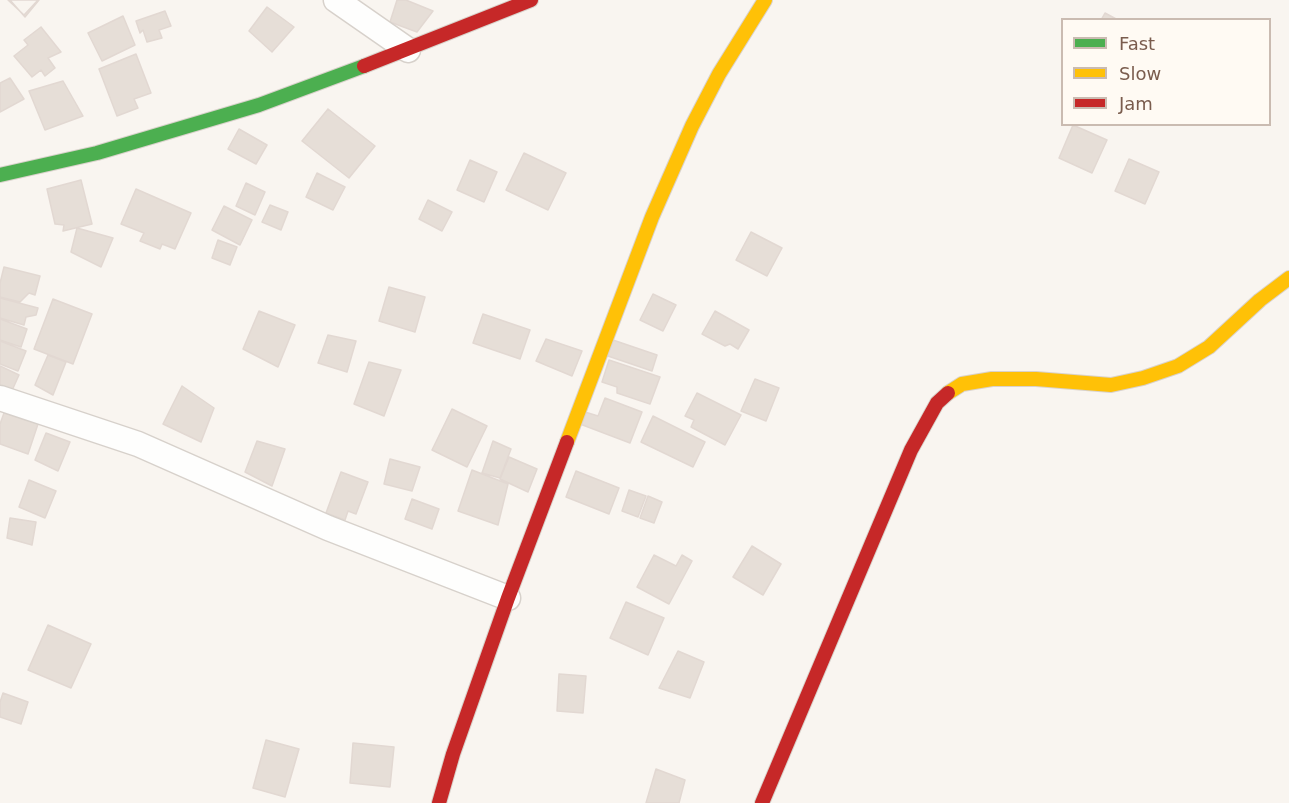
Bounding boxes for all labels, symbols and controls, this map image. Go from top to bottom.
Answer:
legend [1061,18,1271,126]
text: Fast [1119,33,1155,54]
text: Slow [1119,63,1161,84]
text: Jam [1119,93,1153,114]

